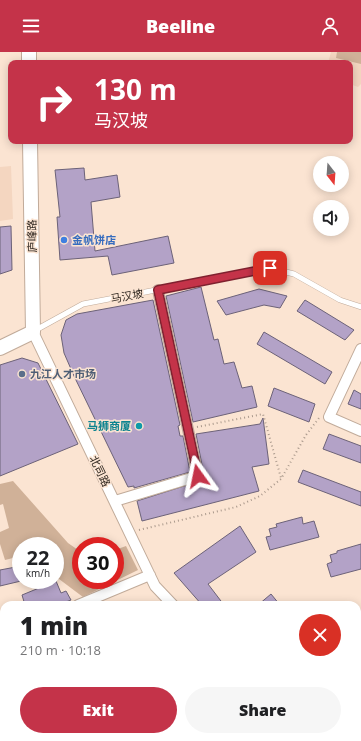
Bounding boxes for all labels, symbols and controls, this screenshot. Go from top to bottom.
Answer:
text: Beeline [146,14,215,38]
icon: menu [20,15,42,37]
icon: person [319,15,341,37]
text: 130 m [94,70,177,108]
icon: right [28,76,80,128]
text: 马汉坡 [94,108,148,132]
north arrow [313,156,349,192]
map controls [313,156,349,236]
button: sound [313,200,349,236]
street label: 庐峰路 [24,219,39,253]
place label: 金帆饼店 [72,232,116,247]
marker: 金帆饼店 [59,235,69,245]
pin [253,251,287,285]
icon: arrive [259,257,281,279]
street label: 马汉坡 [109,285,145,306]
place label: 九江人才市场 [30,366,96,381]
marker: 九江人才市场 [17,369,27,379]
place label: 马狮商厦 [87,418,131,433]
marker: 马狮商厦 [134,421,144,431]
street label: 北司路 [86,453,114,489]
position arrow [177,455,219,497]
speed limit sign: 30 [72,537,124,589]
text: 22 [27,544,49,571]
text: km/h [26,566,50,580]
text: 1 min [20,609,88,642]
button: close [299,614,341,656]
text: 210 m · 10:18 [20,641,101,659]
button: Exit [20,687,177,733]
button: Share [185,687,341,733]

